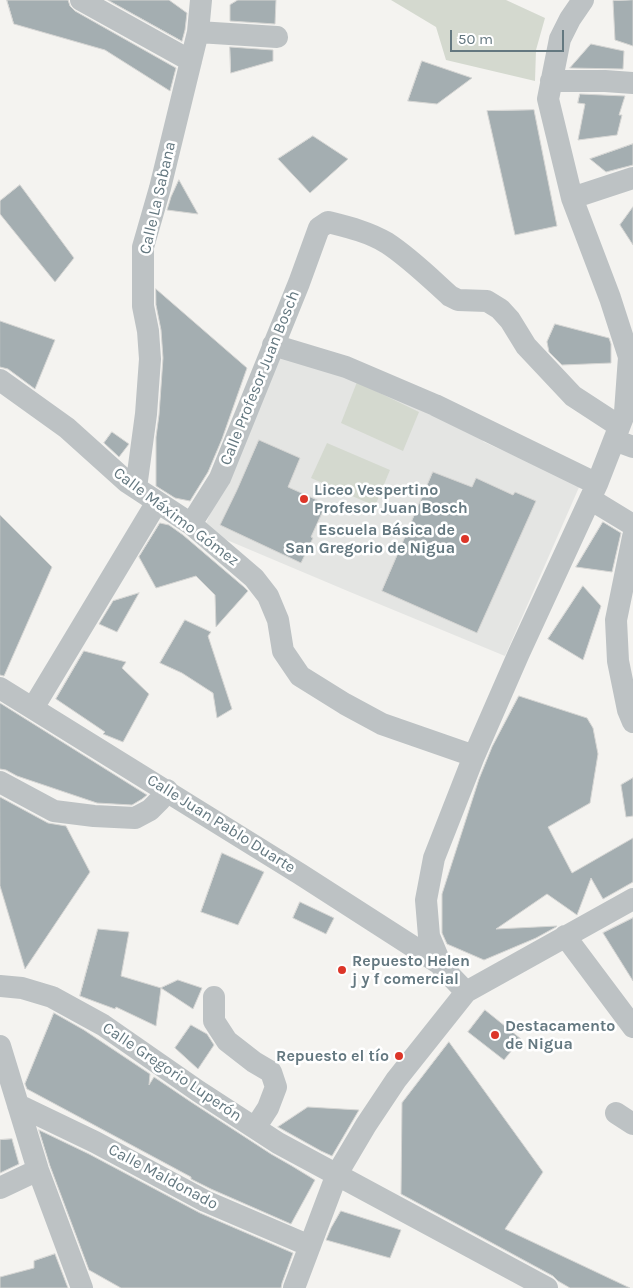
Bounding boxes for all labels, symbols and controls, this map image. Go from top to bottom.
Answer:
scale bar [453,20,567,52]
text: 50 m [458,30,493,48]
street label: Calle La Sabana [136,140,180,256]
street label: Calle Profesor Juan Bosch [216,288,304,468]
street label: Calle Máximo Gómez [109,464,243,570]
place label: Liceo Vespertino Profesor Juan Bosch [314,480,468,518]
marker: Liceo Vespertino Profesor Juan Bosch [298,493,310,505]
place label: Escuela Básica de San Gregorio de Nigua [285,520,455,558]
marker: Escuela Básica de San Gregorio de Nigua [459,533,471,545]
street label: Calle Juan Pablo Duarte [143,770,299,878]
place label: Repuesto Helen j y f comercial [352,951,470,989]
marker: Repuesto Helen j y f comercial [336,964,348,976]
place label: Destacamento de Nigua [505,1016,615,1054]
street label: Calle Gregorio Luperón [99,1018,245,1126]
marker: Destacamento de Nigua [489,1029,501,1041]
place label: Repuesto el tío [276,1046,389,1066]
marker: Repuesto el tío [393,1050,405,1062]
street label: Calle Maldonado [105,1140,221,1214]

